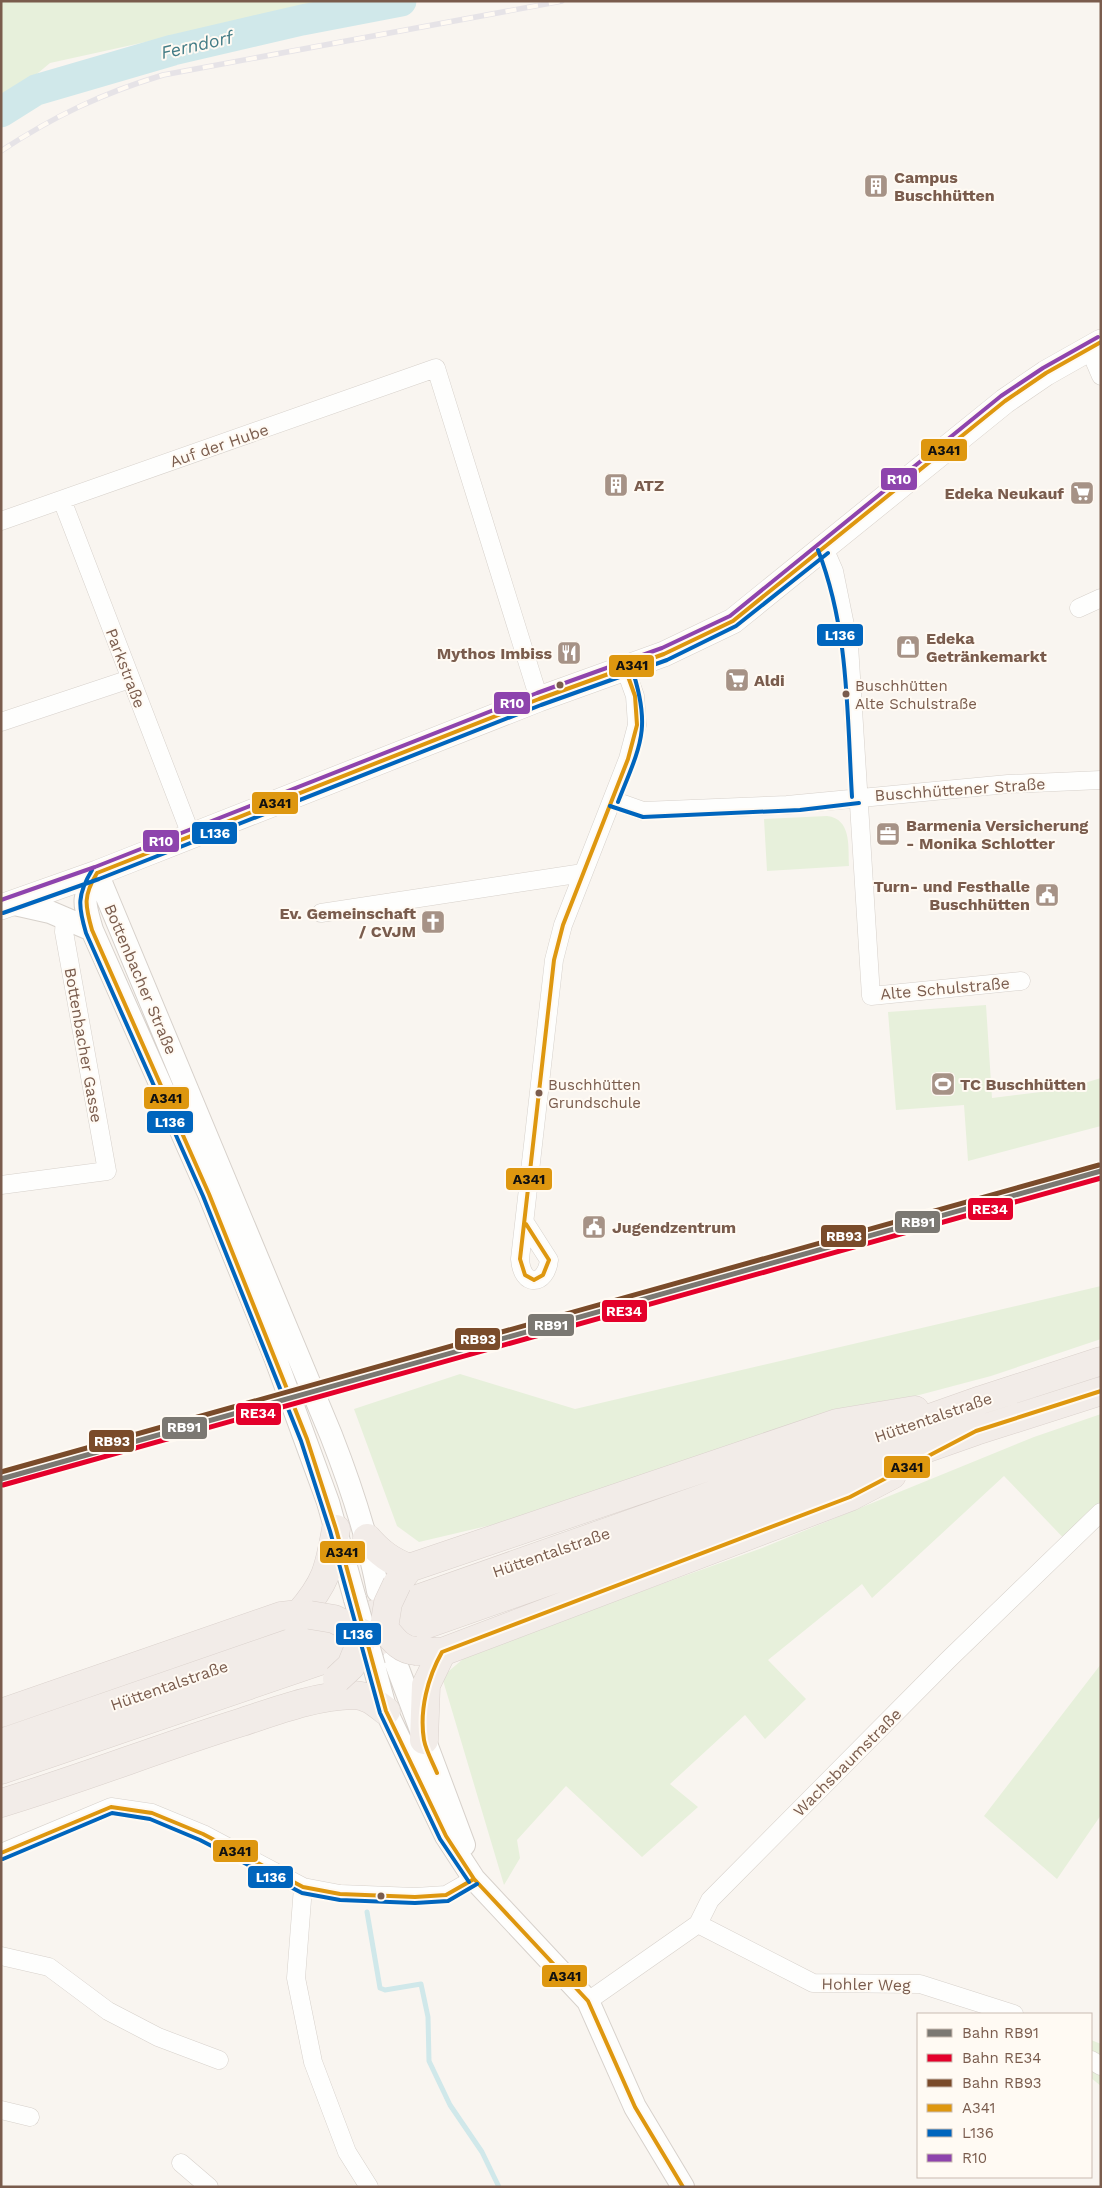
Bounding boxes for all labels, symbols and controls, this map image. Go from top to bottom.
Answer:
water label: Ferndorf [159,26,237,63]
place label: Campus Buschhütten [894,168,995,205]
building icon: Campus Buschhütten [863,173,889,199]
street label: Auf der Hube [167,420,271,471]
line badge: A341 [920,438,968,462]
text: A341 [928,442,960,458]
line badge: R10 [880,467,918,491]
text: R10 [887,471,911,487]
building icon: ATZ [603,472,629,498]
place label: ATZ [634,476,664,495]
supermarket icon: Edeka Neukauf [1069,480,1095,506]
place label: Edeka Neukauf [944,484,1064,503]
line badge: L136 [816,623,864,647]
street label: Parkstraße [102,626,149,711]
text: L136 [825,627,856,643]
place label: Edeka Getränkemarkt [926,629,1047,666]
shop icon: Edeka Getränkemarkt [895,634,921,660]
restaurant icon: Mythos Imbiss [556,640,582,666]
place label: Mythos Imbiss [437,644,552,663]
line badge: A341 [608,654,655,678]
text: A341 [616,657,648,673]
supermarket icon: Aldi [724,667,750,693]
place label: Aldi [754,671,785,690]
place label: Buschhütten Alte Schulstraße [855,677,977,713]
unlabelled marker [555,680,565,690]
marker: Buschhütten Alte Schulstraße [841,689,851,699]
line badge: R10 [493,691,531,715]
text: R10 [500,695,524,711]
street label: Buschhüttener Straße [874,774,1046,805]
line badge: A341 [251,791,299,815]
text: A341 [259,795,291,811]
place label: Barmenia Versicherung - Monika Schlotter [906,816,1088,853]
line badge: L136 [191,821,238,845]
office icon: Barmenia Versicherung - Monika Schlotter [875,821,901,847]
text: L136 [200,825,231,841]
line badge: R10 [142,829,180,853]
text: R10 [149,833,173,849]
place label: Turn- und Festhalle Buschhütten [873,877,1030,914]
public building icon: Turn- und Festhalle Buschhütten [1034,882,1060,908]
street label: Bottenbacher Straße [100,901,181,1057]
place label: Ev. Gemeinschaft / CVJM [280,904,416,941]
church icon: Ev. Gemeinschaft / CVJM [420,909,446,935]
street label: Bottenbacher Gasse [61,966,106,1124]
street label: Alte Schulstraße [879,973,1011,1004]
sports icon: TC Buschhütten [930,1071,956,1097]
place label: TC Buschhütten [960,1075,1086,1094]
place label: Buschhütten Grundschule [548,1076,641,1112]
line badge: A341 [143,1086,190,1110]
marker: Buschhütten Grundschule [534,1088,544,1098]
text: A341 [150,1090,182,1106]
line badge: L136 [146,1110,194,1134]
text: L136 [155,1114,186,1130]
line badge: A341 [505,1167,553,1191]
text: A341 [513,1171,545,1187]
line badge: RE34 [967,1197,1014,1221]
text: RE34 [972,1201,1008,1217]
line badge: RB91 [894,1210,941,1234]
public building icon: Jugendzentrum [581,1214,607,1240]
text: RB91 [901,1214,935,1230]
place label: Jugendzentrum [612,1218,736,1237]
line badge: RB93 [820,1224,867,1248]
text: RB93 [826,1228,862,1244]
line badge: RE34 [601,1299,648,1323]
text: RE34 [606,1303,642,1319]
line badge: RB91 [527,1313,575,1337]
text: RB91 [534,1317,568,1333]
line badge: RB93 [454,1327,501,1351]
text: RB93 [460,1331,496,1347]
street label: Hüttentalstraße [872,1388,994,1447]
line badge: RE34 [235,1402,282,1426]
text: RE34 [240,1405,276,1421]
line badge: RB91 [161,1416,208,1440]
text: RB91 [167,1419,201,1435]
line badge: RB93 [88,1429,135,1453]
text: RB93 [94,1433,130,1449]
line badge: A341 [883,1455,931,1479]
text: A341 [891,1459,923,1475]
street label: Hüttentalstraße [490,1523,612,1582]
line badge: A341 [319,1540,366,1564]
text: A341 [326,1544,358,1560]
line badge: L136 [335,1622,382,1646]
text: L136 [343,1626,374,1642]
street label: Hüttentalstraße [108,1656,230,1715]
street label: Wachsbaumstraße [789,1704,905,1820]
line badge: A341 [212,1839,259,1863]
text: A341 [219,1843,251,1859]
line badge: L136 [247,1865,294,1889]
text: L136 [256,1869,287,1885]
unlabelled marker [376,1891,386,1901]
line badge: A341 [541,1964,588,1988]
text: A341 [549,1968,581,1984]
street label: Hohler Weg [821,1974,911,1995]
legend [917,2013,1092,2178]
text: Bahn RB91 [962,2024,1039,2042]
text: Bahn RE34 [962,2049,1041,2067]
text: Bahn RB93 [962,2074,1041,2092]
text: A341 [962,2099,995,2117]
text: L136 [962,2124,994,2142]
text: R10 [962,2149,987,2167]

